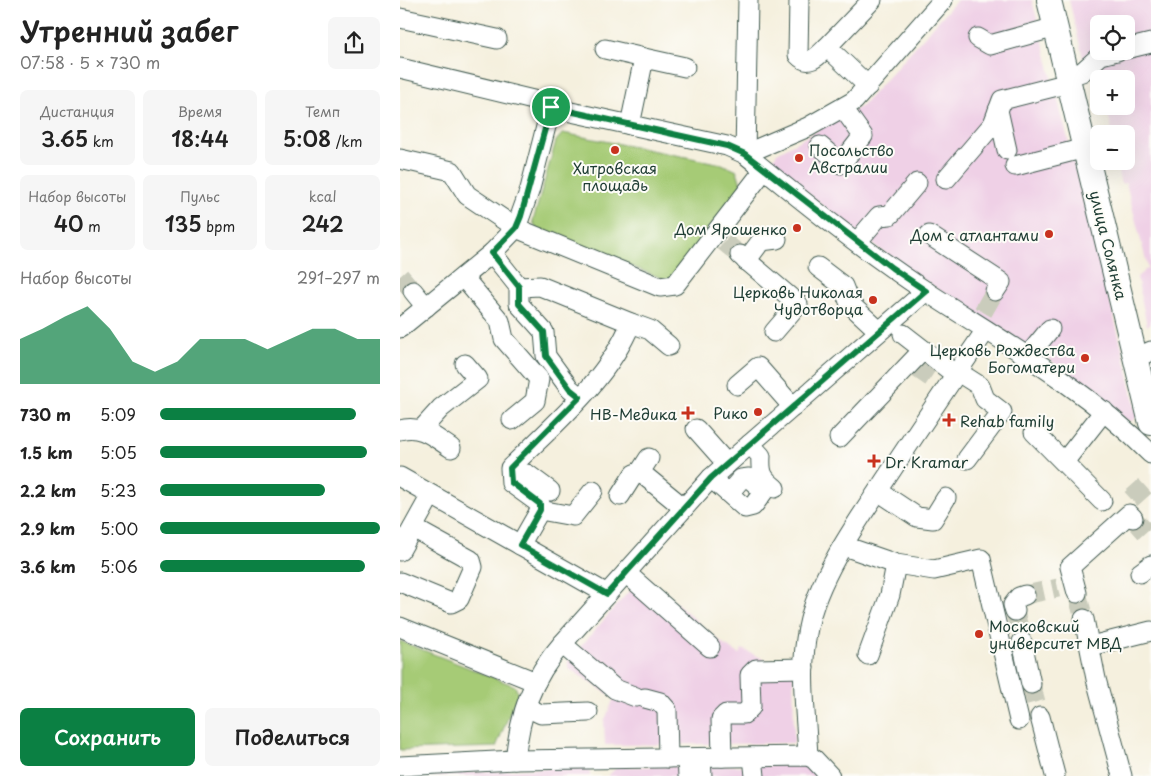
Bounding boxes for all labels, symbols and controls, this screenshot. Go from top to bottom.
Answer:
text: Утренний забег [20,9,238,52]
map controls [1090,15,1135,170]
button: locate [1090,15,1135,60]
button: share [328,17,380,69]
text: 07:58 · 5 × 730 m [20,50,160,74]
button: + [1090,70,1135,115]
pin [530,86,572,128]
icon: arrive [537,93,565,121]
text: Дистанция [40,101,114,122]
text: Время [178,101,222,122]
text: Темп [305,101,340,122]
text: 3.65 [41,122,88,154]
text: 18:44 [171,122,229,154]
text: 5:08 [283,122,331,154]
button: − [1090,125,1135,170]
text: km [88,131,114,152]
text: /km [331,131,362,152]
place label: Посольство Австралии [809,138,894,178]
marker: Хитровская площадь [609,144,621,156]
marker: Посольство Австралии [793,152,805,164]
place label: Хитровская площадь [573,156,657,196]
text: Набор высоты [28,186,126,207]
text: Пульс [180,186,220,207]
text: kcal [309,186,337,207]
street label: улица Солянка [1084,188,1134,303]
text: 40 [54,207,84,239]
text: 135 [165,207,202,239]
text: 242 [301,207,344,239]
text: m [84,216,101,237]
text: bpm [202,216,235,237]
place label: Дом Ярошенко [674,217,787,240]
marker: Дом Ярошенко [791,222,803,234]
place label: Дом с атлантами [910,223,1039,246]
marker: Дом с атлантами [1043,228,1055,240]
text: Набор высоты [20,265,132,289]
text: 291–297 m [297,265,380,289]
place label: Церковь Николая Чудотворца [733,280,864,320]
marker: Церковь Николая Чудотворца [867,294,879,306]
place label: Церковь Рождества Богоматери [930,338,1076,378]
marker: Церковь Рождества Богоматери [1079,352,1091,364]
place label: Рико [713,401,748,424]
text: 730 m [20,402,71,426]
text: 5:09 [100,402,136,426]
place label: НВ-Медика [590,402,678,425]
marker: НВ-Медика [681,406,695,420]
marker: Рико [752,406,764,418]
place label: Rehab family [960,409,1054,432]
marker: Rehab family [942,413,956,427]
text: 1.5 km [20,440,73,464]
text: 5:05 [100,440,137,464]
place label: Dr. Kramar [885,450,969,473]
marker: Dr. Kramar [867,454,881,468]
text: 2.2 km [20,478,76,502]
text: 5:23 [100,478,137,502]
text: 2.9 km [20,516,75,540]
text: 5:00 [100,516,138,540]
text: 3.6 km [20,554,76,578]
text: 5:06 [100,554,138,578]
place label: Московский университет МВД [989,614,1122,654]
marker: Московский университет МВД [973,628,985,640]
button: Сохранить [20,708,195,766]
button: Поделиться [205,708,380,766]

